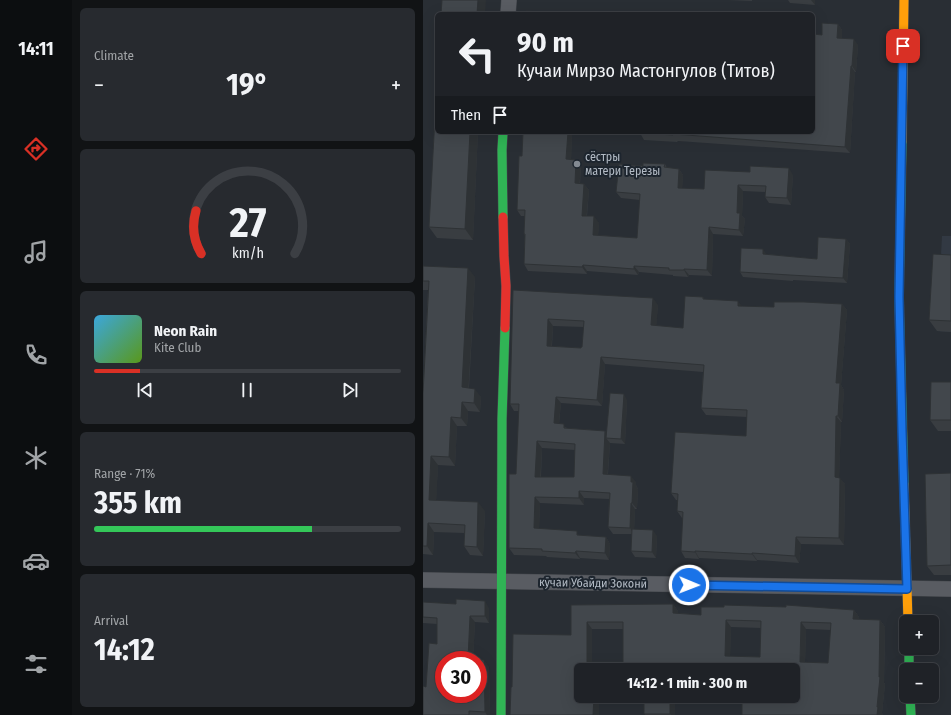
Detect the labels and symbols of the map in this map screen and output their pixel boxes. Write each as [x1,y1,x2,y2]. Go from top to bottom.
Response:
pin [886,29,920,63]
place label: сёстры матери Терезы [585,150,660,178]
marker: сёстры матери Терезы [572,159,582,169]
position arrow [668,564,710,606]
street label: кӯчаи Убайди Зоконӣ [539,575,647,591]
speed limit sign: 30 [435,651,487,703]

